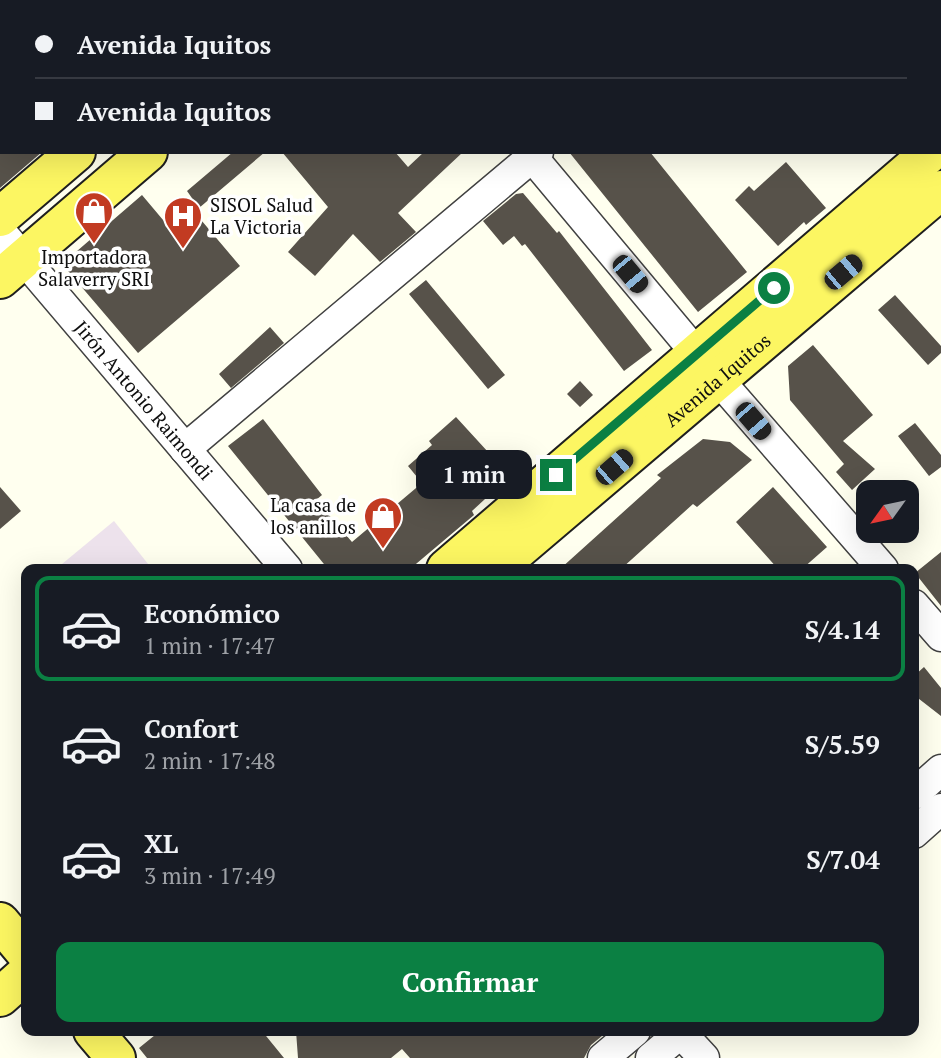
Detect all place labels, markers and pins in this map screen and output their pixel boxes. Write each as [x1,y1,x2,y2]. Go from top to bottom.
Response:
shop icon: Importadora Salaverry SRI [73,190,115,245]
place label: SISOL Salud La Victoria [210,192,314,239]
hospital icon: SISOL Salud La Victoria [162,195,204,250]
place label: Importadora Salaverry SRI [38,244,150,291]
place label: La casa de los anillos [270,492,356,539]
shop icon: La casa de los anillos [362,495,404,550]

